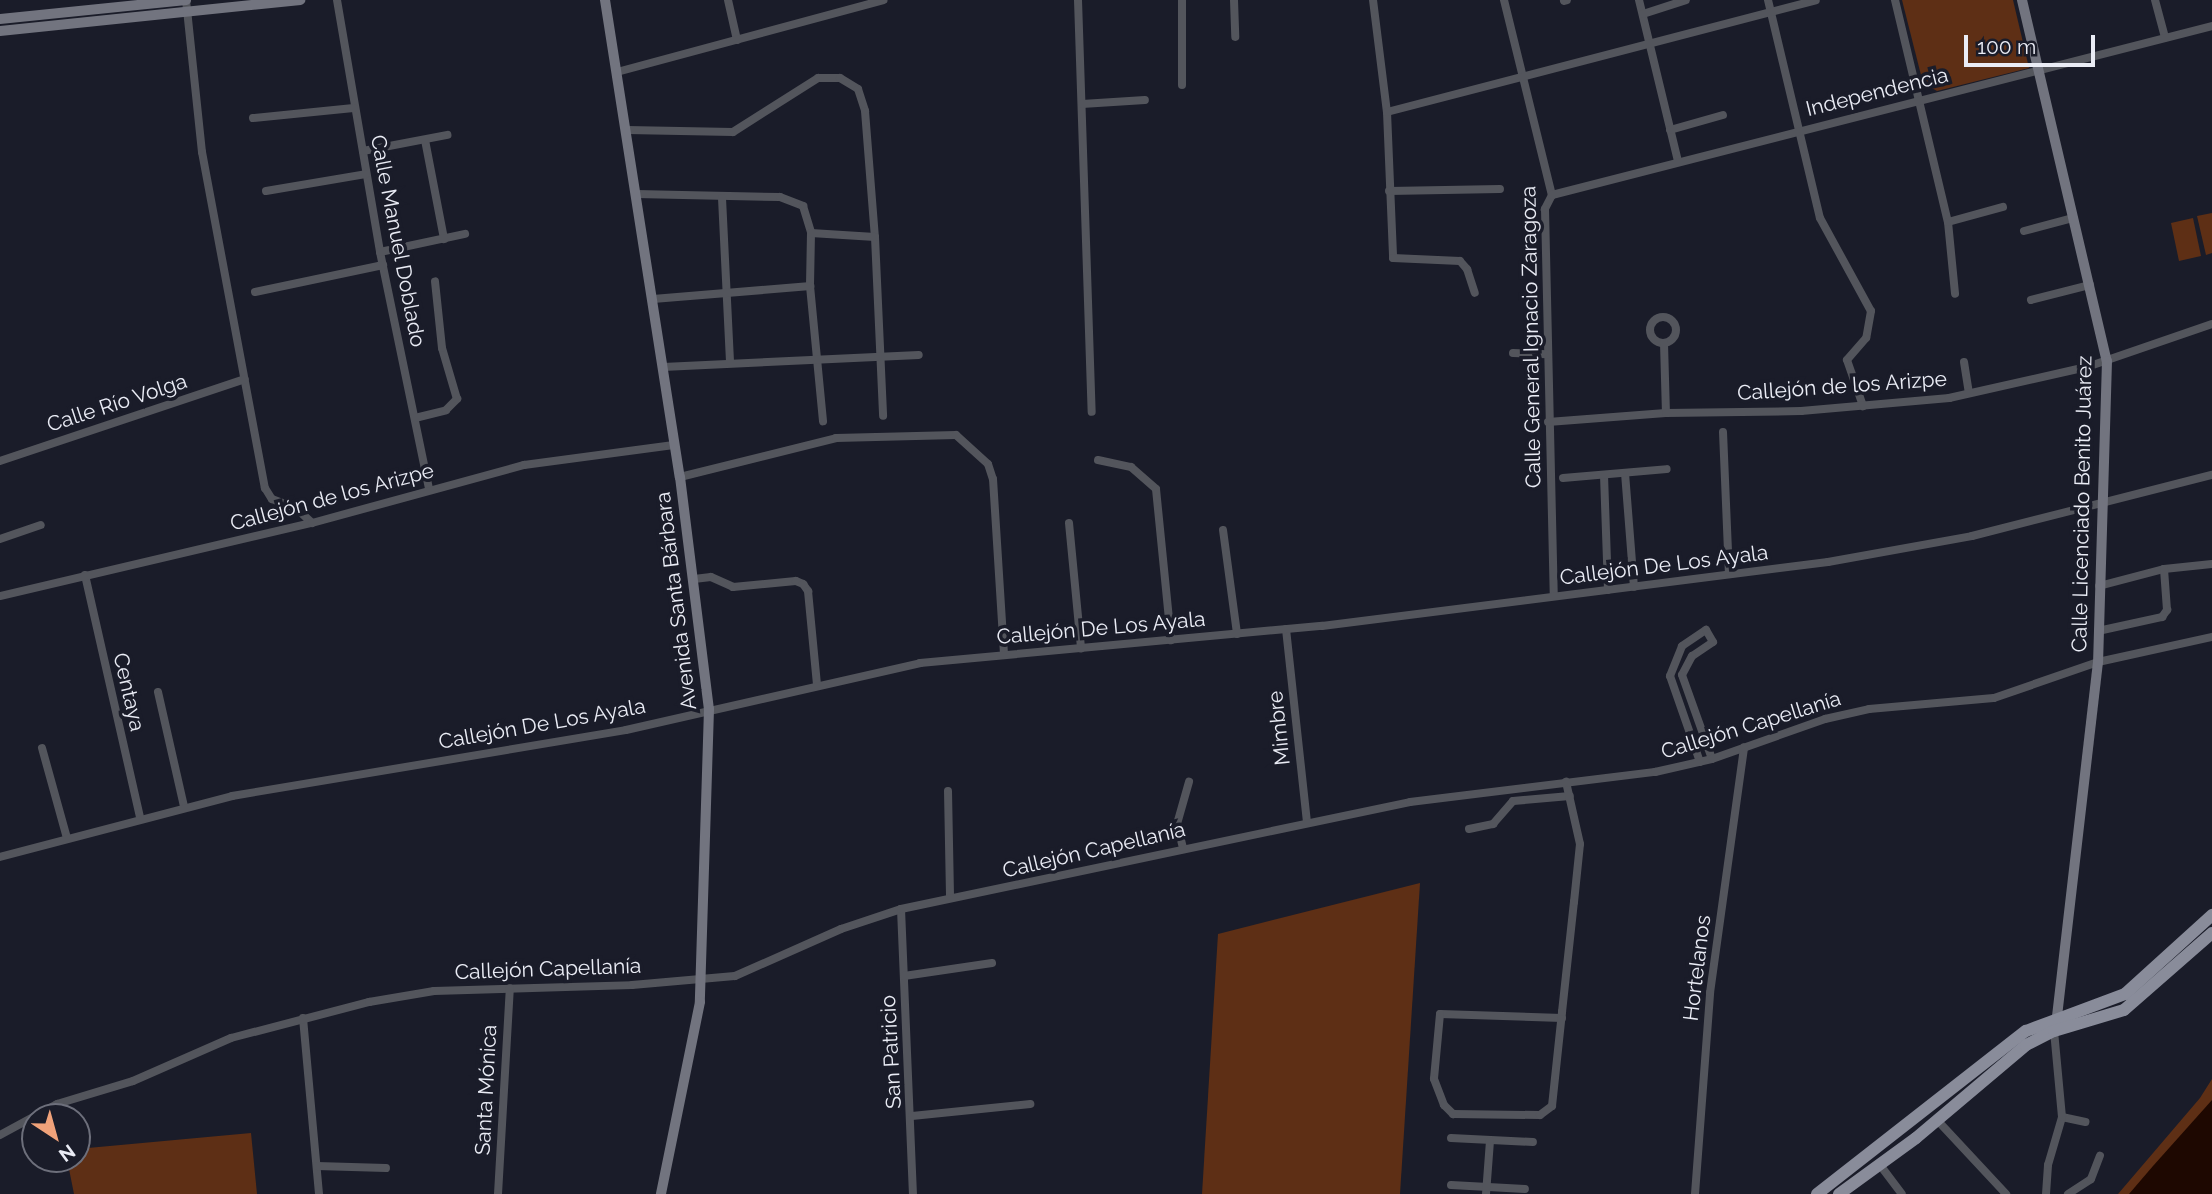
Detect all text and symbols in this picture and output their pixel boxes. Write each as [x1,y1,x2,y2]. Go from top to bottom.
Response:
scale bar [1967,21,2098,65]
text: 100 m [1977,34,2036,59]
street label: Independencia [1803,62,1951,122]
street label: Calle Manuel Doblado [365,133,431,349]
street label: Calle General Ignacio Zaragoza [1516,185,1546,489]
street label: Calle Licenciado Benito Juárez [2067,355,2097,653]
street label: Callejón de los Arizpe [1736,366,1948,406]
street label: Calle Río Volga [43,368,191,438]
street label: Callejón de los Arizpe [227,458,437,536]
street label: Avenida Santa Bárbara [650,491,702,711]
street label: Callejón De Los Ayala [1558,540,1770,590]
street label: Callejón De Los Ayala [995,606,1207,650]
street label: Centaya [108,650,150,734]
street label: Callejón Capellanía [1658,686,1844,764]
street label: Mimbre [1263,690,1295,766]
street label: Callejón De Los Ayala [436,693,648,755]
street label: Callejón Capellanía [1000,817,1188,883]
street label: Hortelanos [1678,914,1716,1022]
street label: Callejón Capellanía [454,953,642,985]
street label: San Patricio [875,995,907,1109]
street label: Santa Mónica [470,1024,502,1156]
north arrow [21,1103,91,1173]
text: N [55,1140,79,1167]

